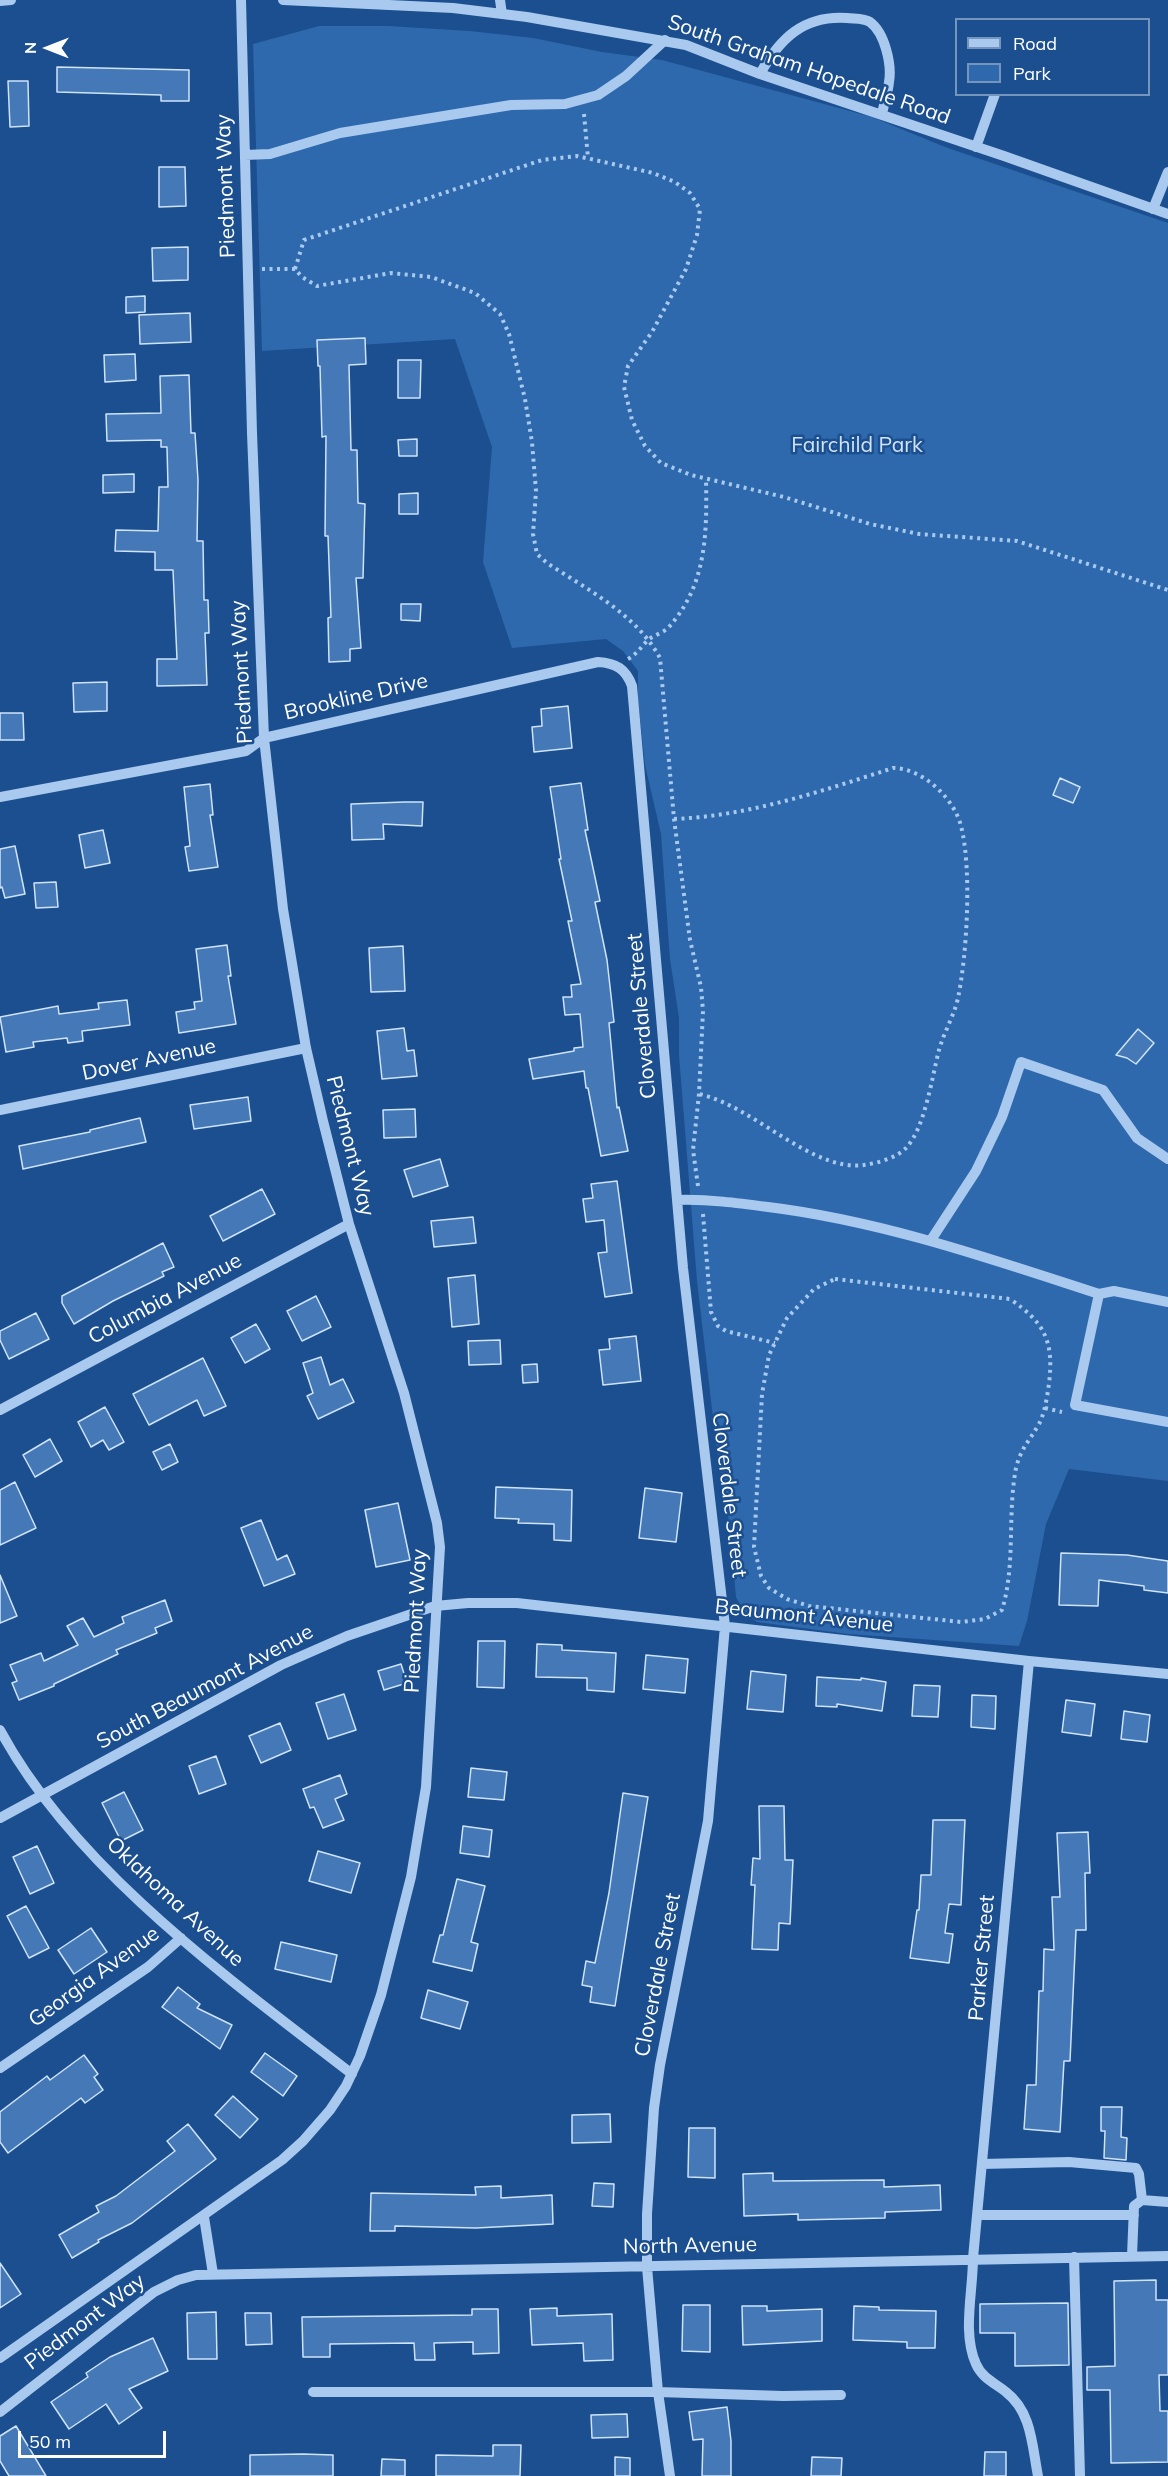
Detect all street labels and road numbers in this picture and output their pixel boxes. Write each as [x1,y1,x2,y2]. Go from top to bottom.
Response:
street label: South Graham Hopedale Road [664,10,954,130]
street label: Piedmont Way [211,114,241,258]
street label: Piedmont Way [226,599,258,745]
street label: Brookline Drive [282,668,430,726]
street label: Cloverdale Street [622,932,662,1100]
street label: Dover Avenue [80,1034,218,1086]
street label: Piedmont Way [320,1073,380,1219]
street label: Columbia Avenue [84,1248,246,1350]
street label: Cloverdale Street [706,1411,752,1579]
street label: Piedmont Way [400,1548,432,1694]
street label: Beaumont Avenue [714,1594,894,1638]
street label: South Beaumont Avenue [92,1619,318,1755]
street label: Oklahoma Avenue [101,1832,249,1972]
street label: Cloverdale Street [630,1891,686,2059]
street label: Parker Street [964,1894,1000,2022]
street label: Georgia Avenue [24,1921,164,2033]
street label: North Avenue [623,2232,757,2260]
street label: Piedmont Way [20,2269,150,2375]

